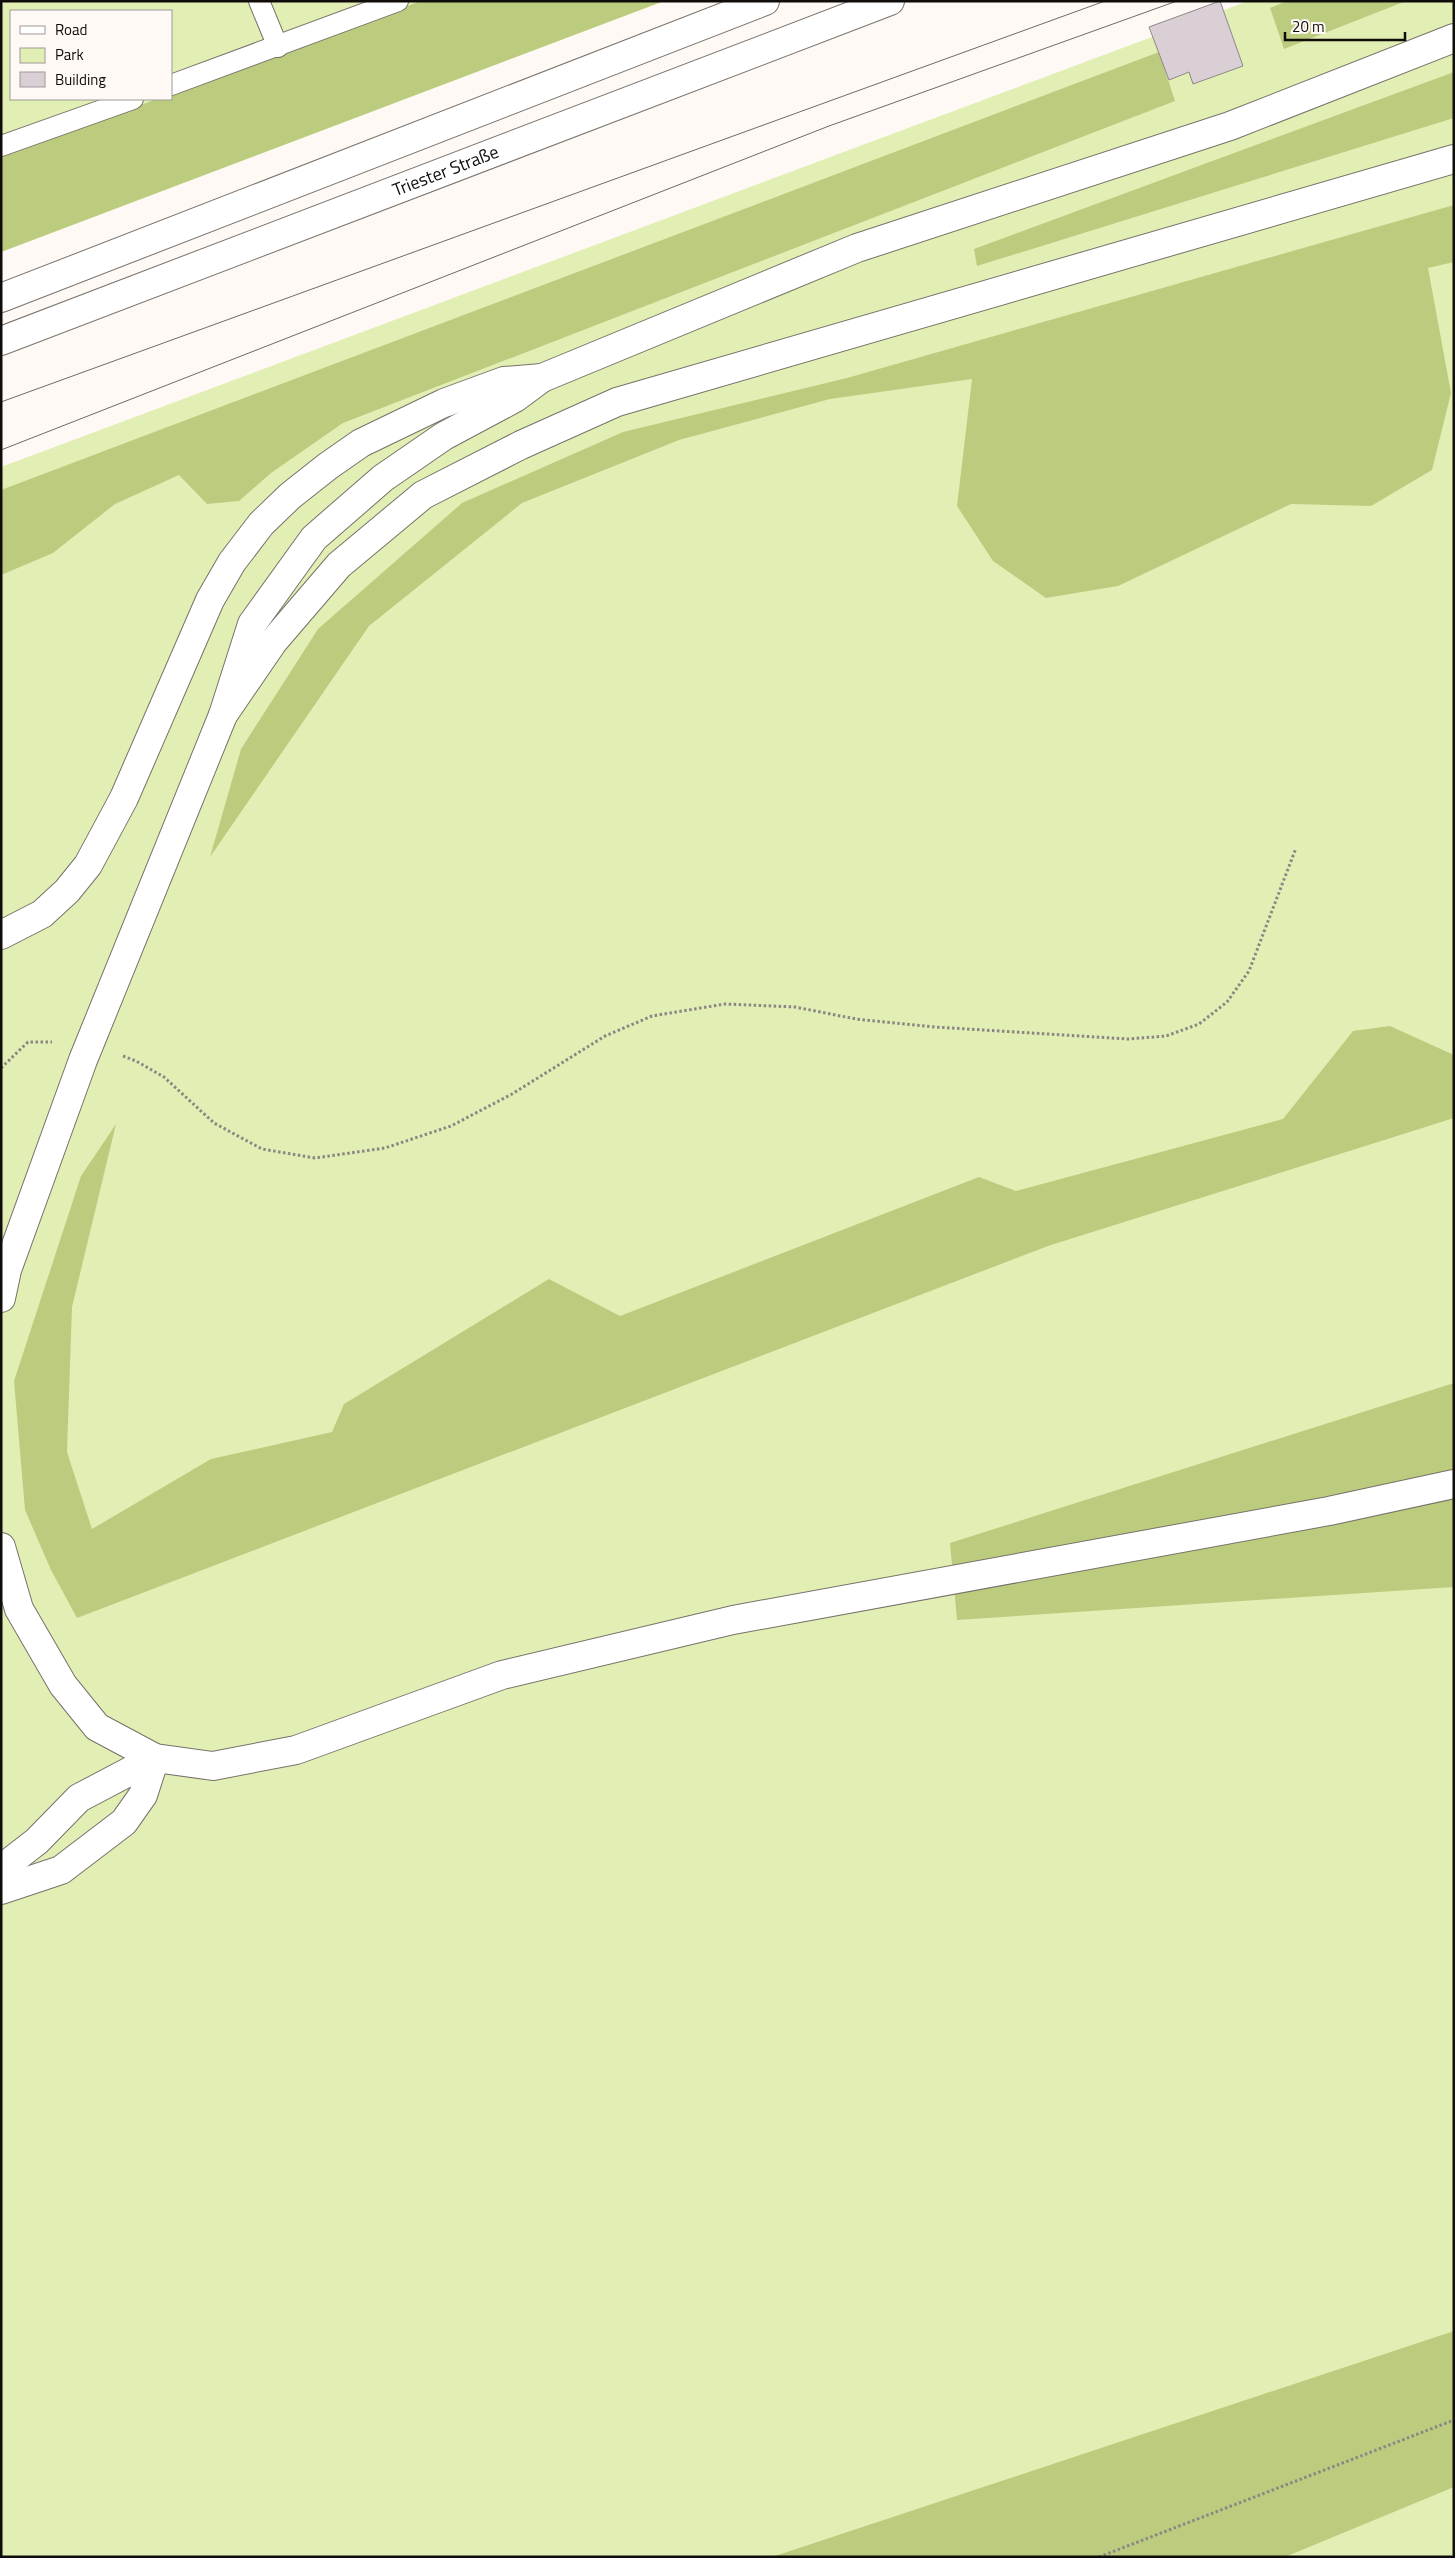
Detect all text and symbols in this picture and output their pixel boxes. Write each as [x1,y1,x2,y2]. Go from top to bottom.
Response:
legend [10,10,172,100]
scale bar [1285,10,1405,42]
text: 20 m [1292,15,1325,38]
text: Road [55,18,87,41]
text: Park [55,43,84,66]
text: Building [55,68,106,91]
street label: Triester Straße [388,138,502,203]

